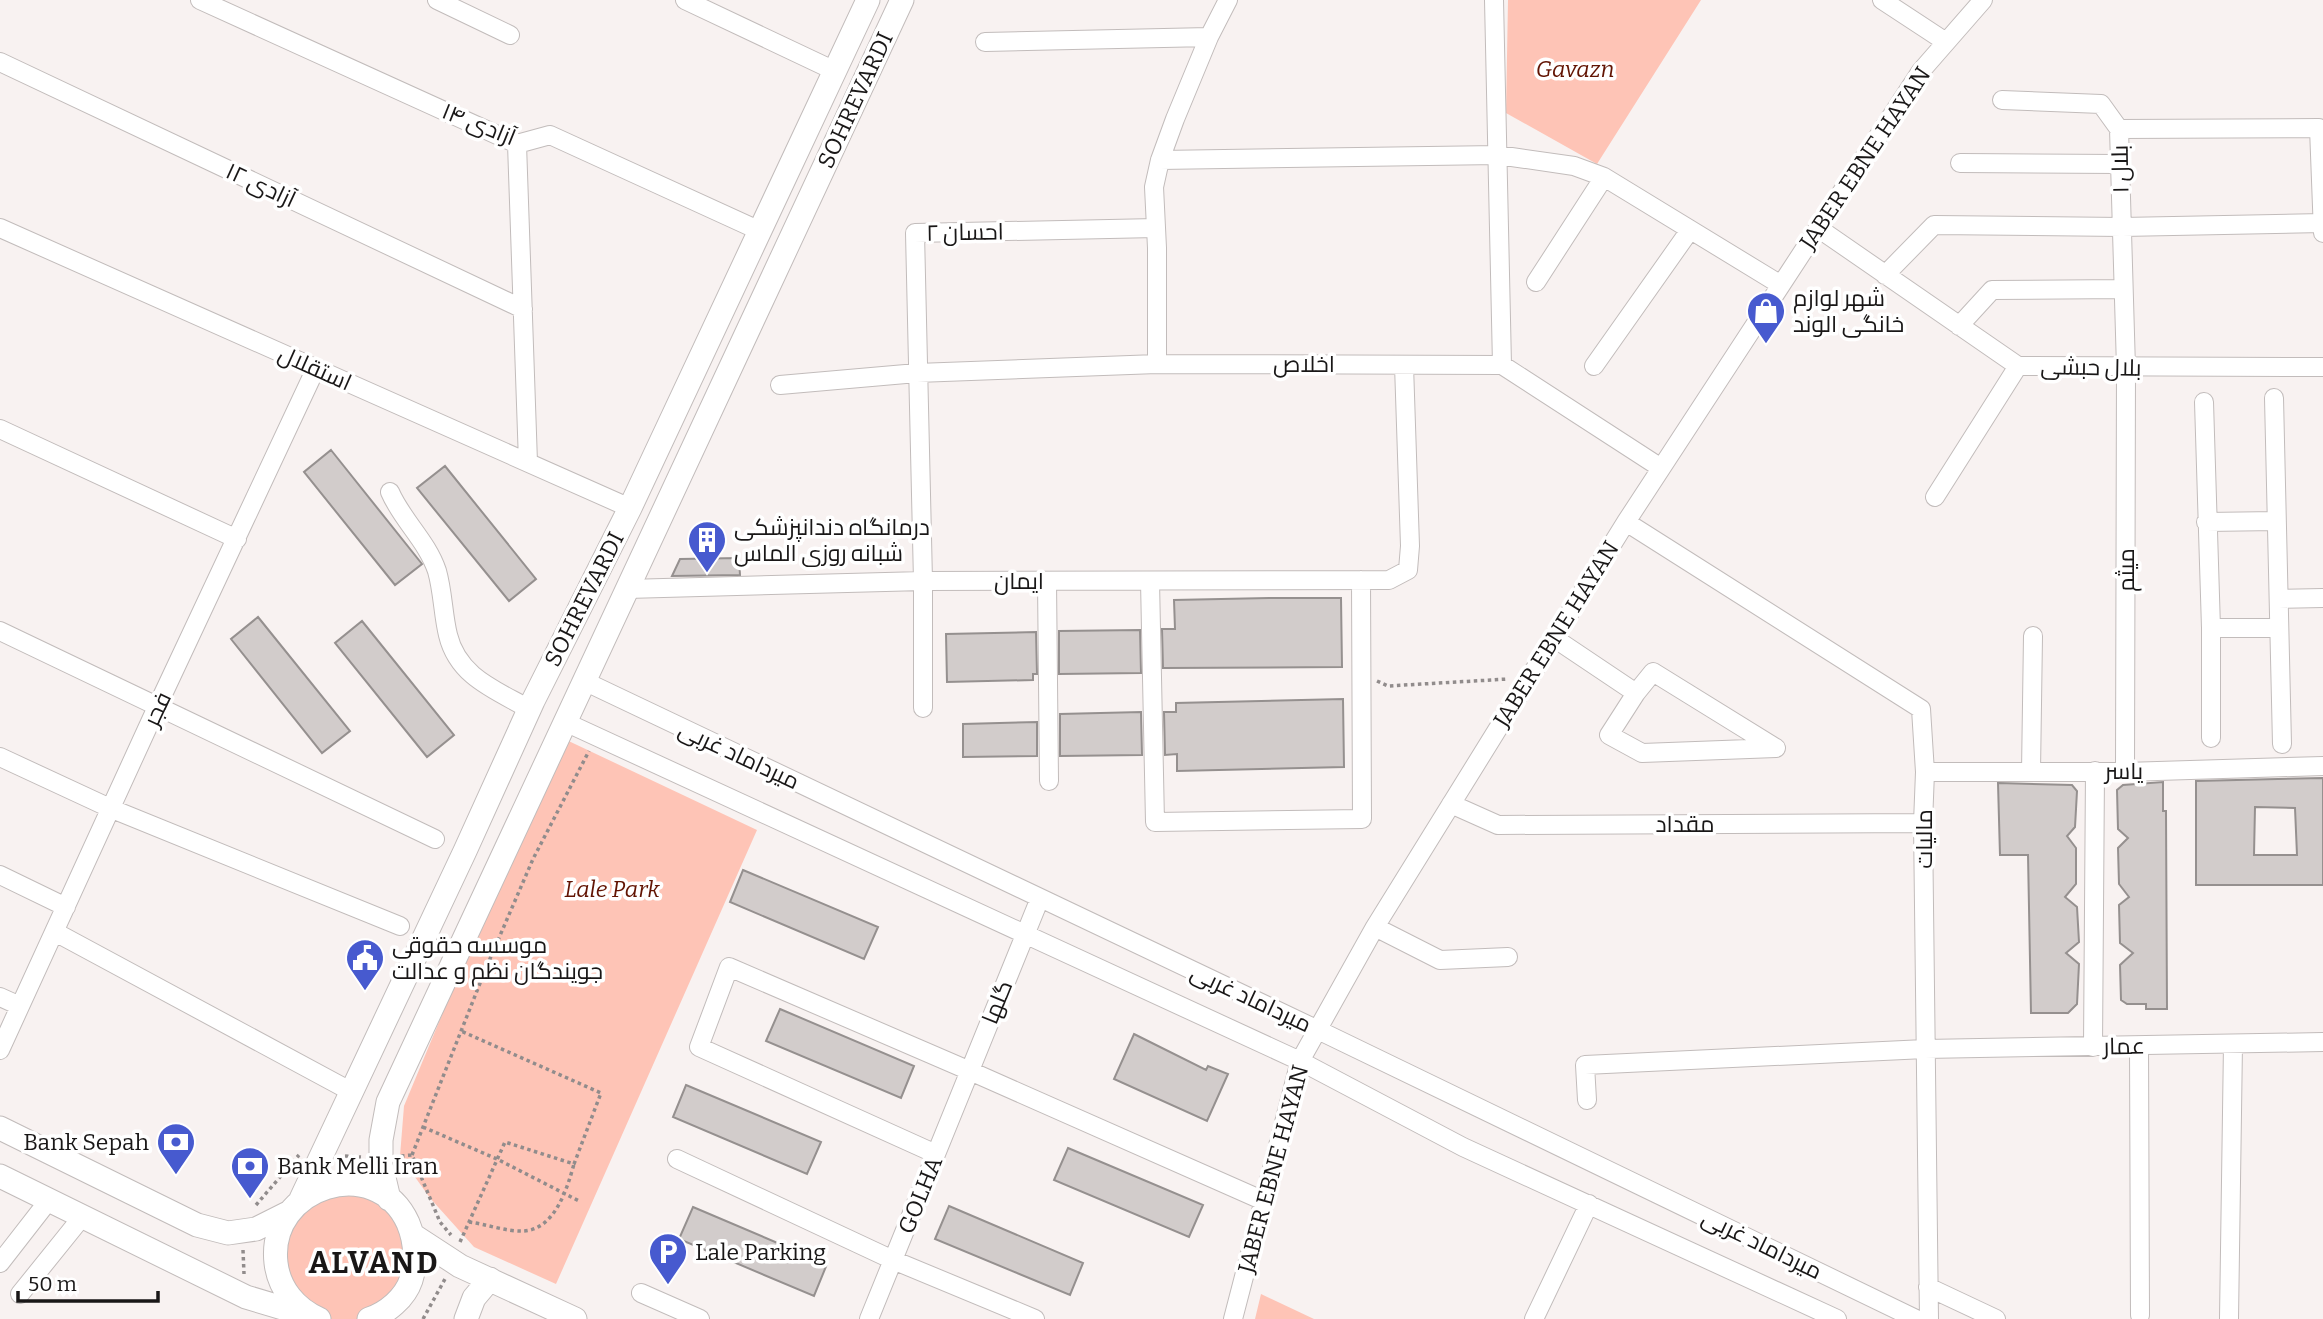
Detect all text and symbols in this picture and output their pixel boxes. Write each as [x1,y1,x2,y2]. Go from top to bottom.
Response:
street label: SOHREVARDI [811,27,899,173]
park label: Gavazn [1536,55,1614,83]
street label: JABER EBNE HAYAN [1793,61,1937,255]
street label: آزادی ۱۴ [438,97,520,151]
street label: بلال ۱ [2106,144,2134,194]
street label: آزادی ۱۲ [222,157,300,213]
street label: احسان ۲ [926,217,1004,247]
place label: شهر لوازم خانگی الوند [1793,284,1904,338]
shop icon: شهر لوازم خانگی الوند [1745,290,1787,345]
street label: استقلال [274,339,356,397]
street label: اخلاص [1273,350,1335,378]
street label: بلال حبشی [2040,352,2142,382]
place label: درمانگاه دندان‍‍پزشکی شبانه روزی الماس [734,513,930,567]
building icon: درمانگاه دندان‍‍پزشکی شبانه روزی الماس [686,519,728,574]
street label: SOHREVARDI [538,527,630,671]
street label: JABER EBNE HAYAN [1487,536,1625,733]
street label: میثم [2112,548,2142,592]
street label: ایمان [994,567,1044,595]
street label: فجر [136,687,177,732]
street label: میرداماد غربی [674,715,804,795]
street label: یاسر [2103,757,2143,785]
street label: مالیات [1910,809,1938,869]
street label: مقداد [1655,810,1715,838]
park label: Lale Park [564,875,660,903]
place label: موسسه حقوقی جویندگان نظم و عدالت [392,931,603,987]
public building icon: موسسه حقوقی جویندگان نظم و عدالت [344,937,386,992]
street label: میرداماد غربی [1186,958,1316,1038]
street label: گلها [976,976,1018,1028]
street label: عمار [2101,1032,2145,1060]
street label: JABER EBNE HAYAN [1231,1062,1314,1277]
bank icon: Bank Sepah [155,1121,197,1176]
place label: Bank Sepah [23,1128,149,1156]
bank icon: Bank Melli Iran [229,1145,271,1200]
place label: Bank Melli Iran [277,1152,439,1180]
street label: GOLHA [892,1152,948,1238]
street label: میرداماد غربی [1697,1203,1827,1285]
parking icon: Lale Parking [647,1231,689,1286]
place label: Lale Parking [695,1238,826,1266]
district label: ALVAND [308,1245,440,1281]
scale bar [18,1260,158,1304]
text: 50 m [28,1271,77,1297]

